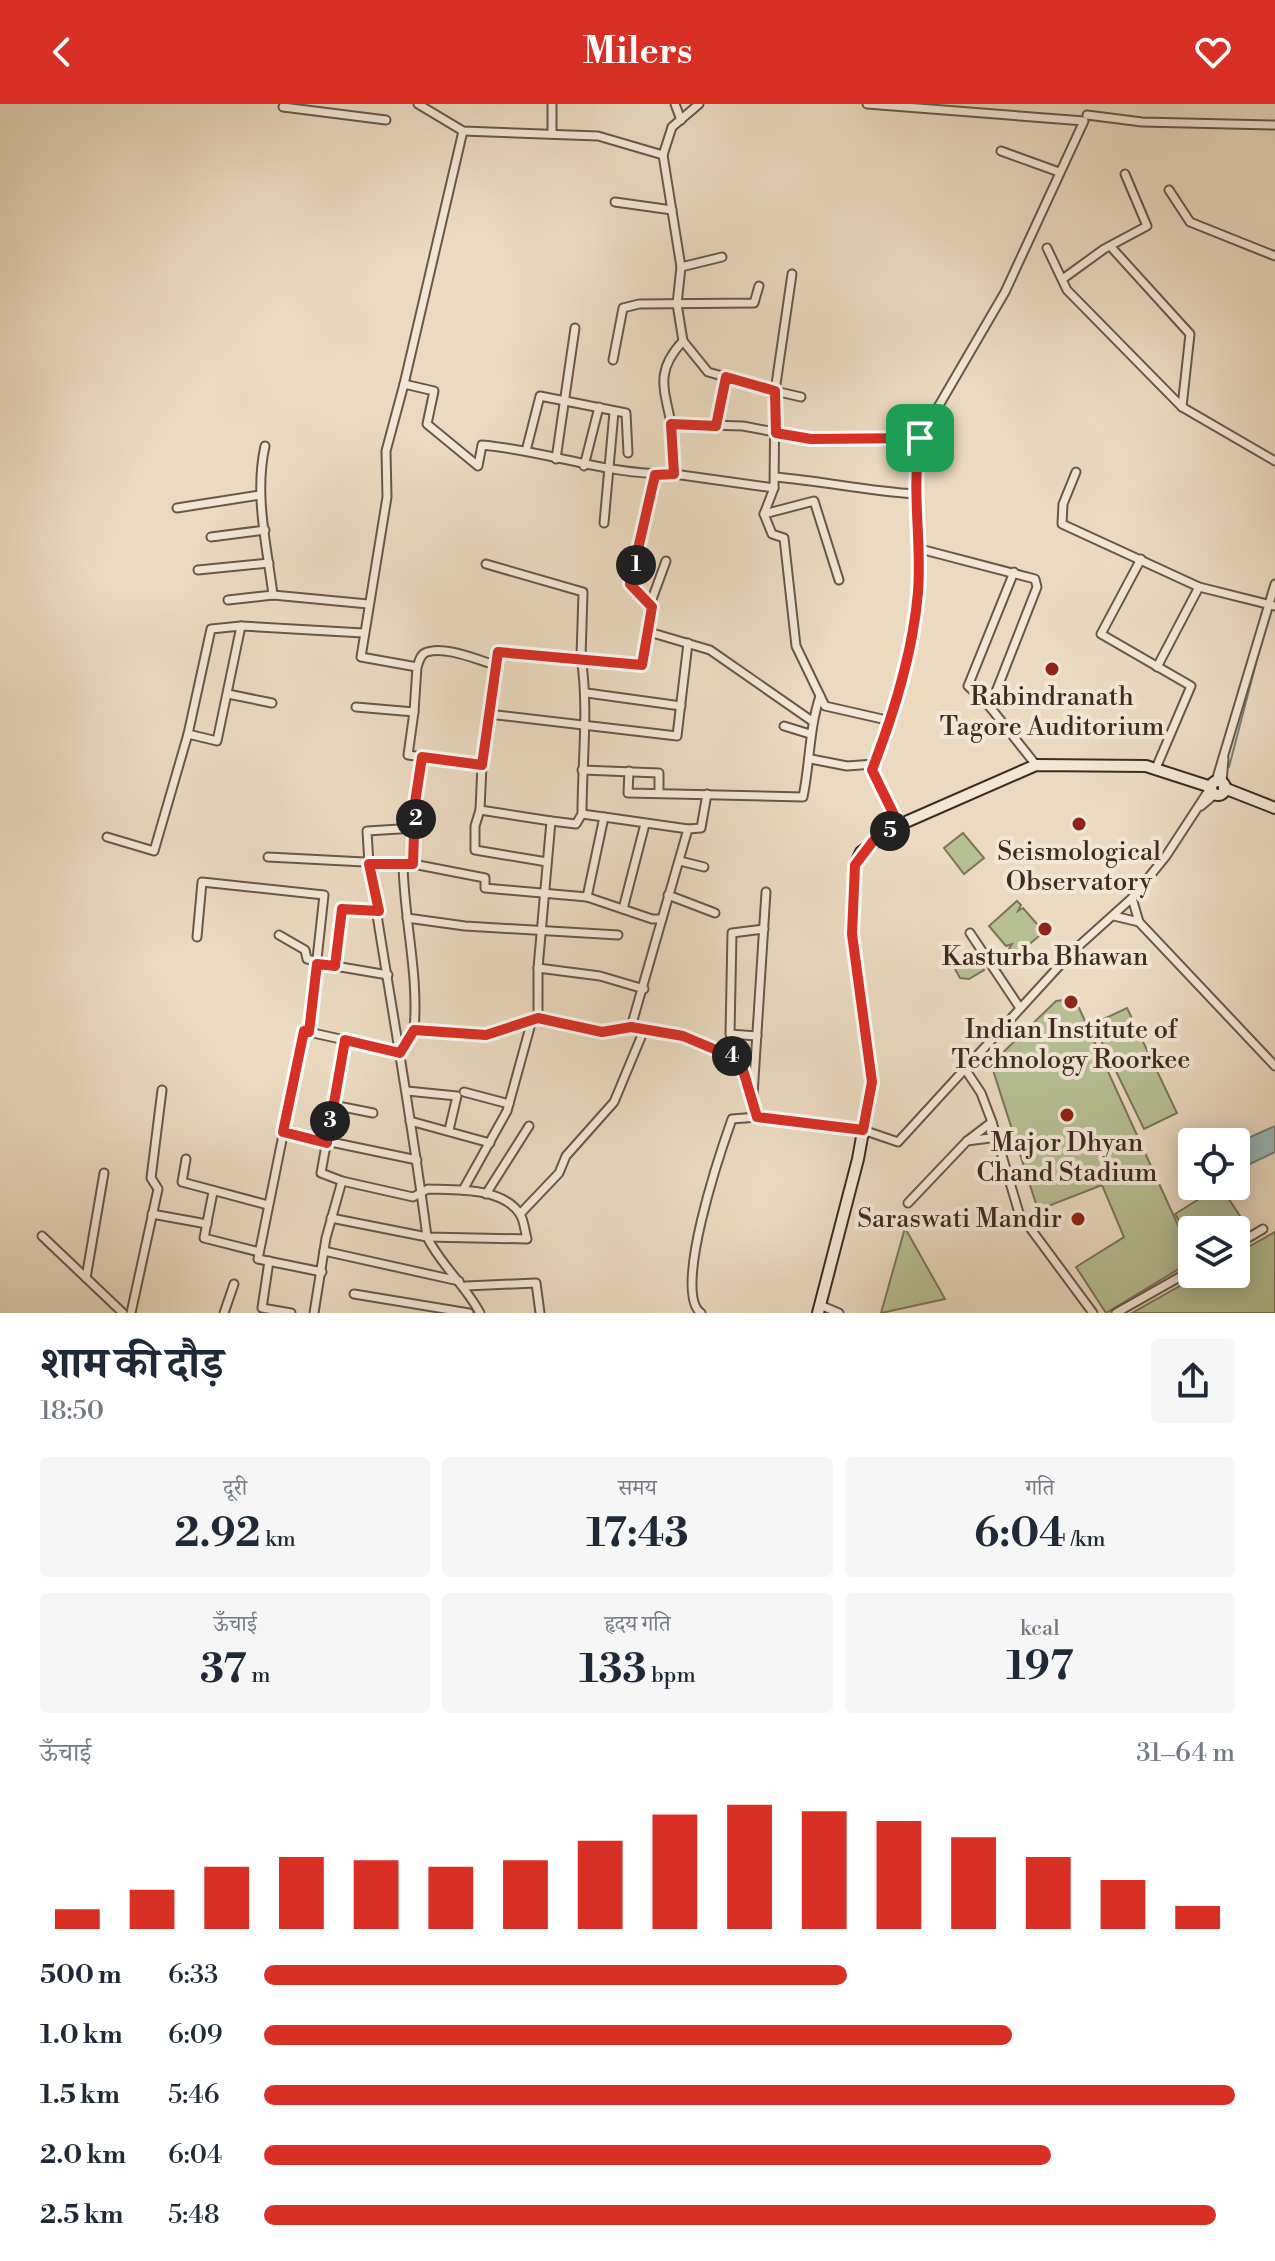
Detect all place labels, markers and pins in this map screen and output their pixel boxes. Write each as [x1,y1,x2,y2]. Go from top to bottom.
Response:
pin [886,404,954,472]
pin: 1 [616,545,656,585]
marker: Rabindranath Tagore Auditorium [1043,660,1061,678]
place label: Rabindranath Tagore Auditorium [940,681,1164,743]
pin: 2 [396,799,436,839]
pin: 5 [870,811,910,851]
marker: Seismological Observatory [1070,815,1088,833]
place label: Seismological Observatory [997,836,1161,898]
marker: Kasturba Bhawan [1036,920,1054,938]
place label: Kasturba Bhawan [942,941,1148,973]
marker: Indian Institute of Technology Roorkee [1062,993,1080,1011]
place label: Indian Institute of Technology Roorkee [952,1014,1190,1076]
pin: 4 [712,1036,752,1076]
pin: 3 [310,1101,350,1141]
marker: Major Dhyan Chand Stadium [1058,1106,1076,1124]
place label: Major Dhyan Chand Stadium [977,1127,1158,1189]
place label: Saraswati Mandir [857,1203,1062,1235]
marker: Saraswati Mandir [1069,1210,1087,1228]

